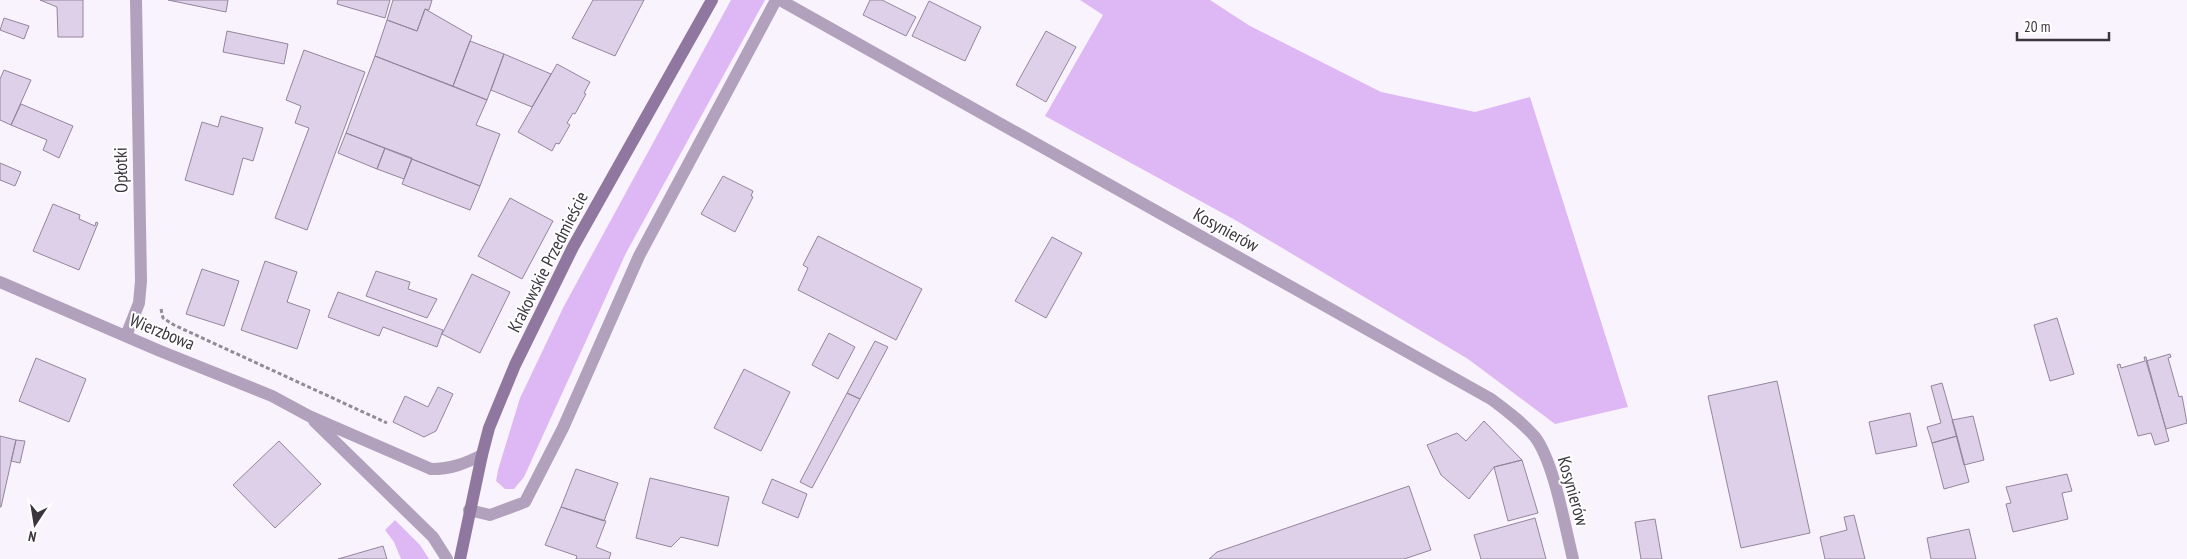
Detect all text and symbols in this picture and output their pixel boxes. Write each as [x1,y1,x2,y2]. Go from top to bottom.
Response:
scale bar [2017,10,2110,42]
text: 20 m [2024,17,2050,36]
street label: Opłotki [109,147,132,193]
street label: Krakowskie Przedmieście [502,188,593,336]
street label: Kosynierów [1190,202,1263,257]
street label: Wierzbowa [126,308,198,355]
street label: Kosynierów [1553,453,1594,529]
north arrow [10,499,60,549]
text: N [27,527,38,546]

